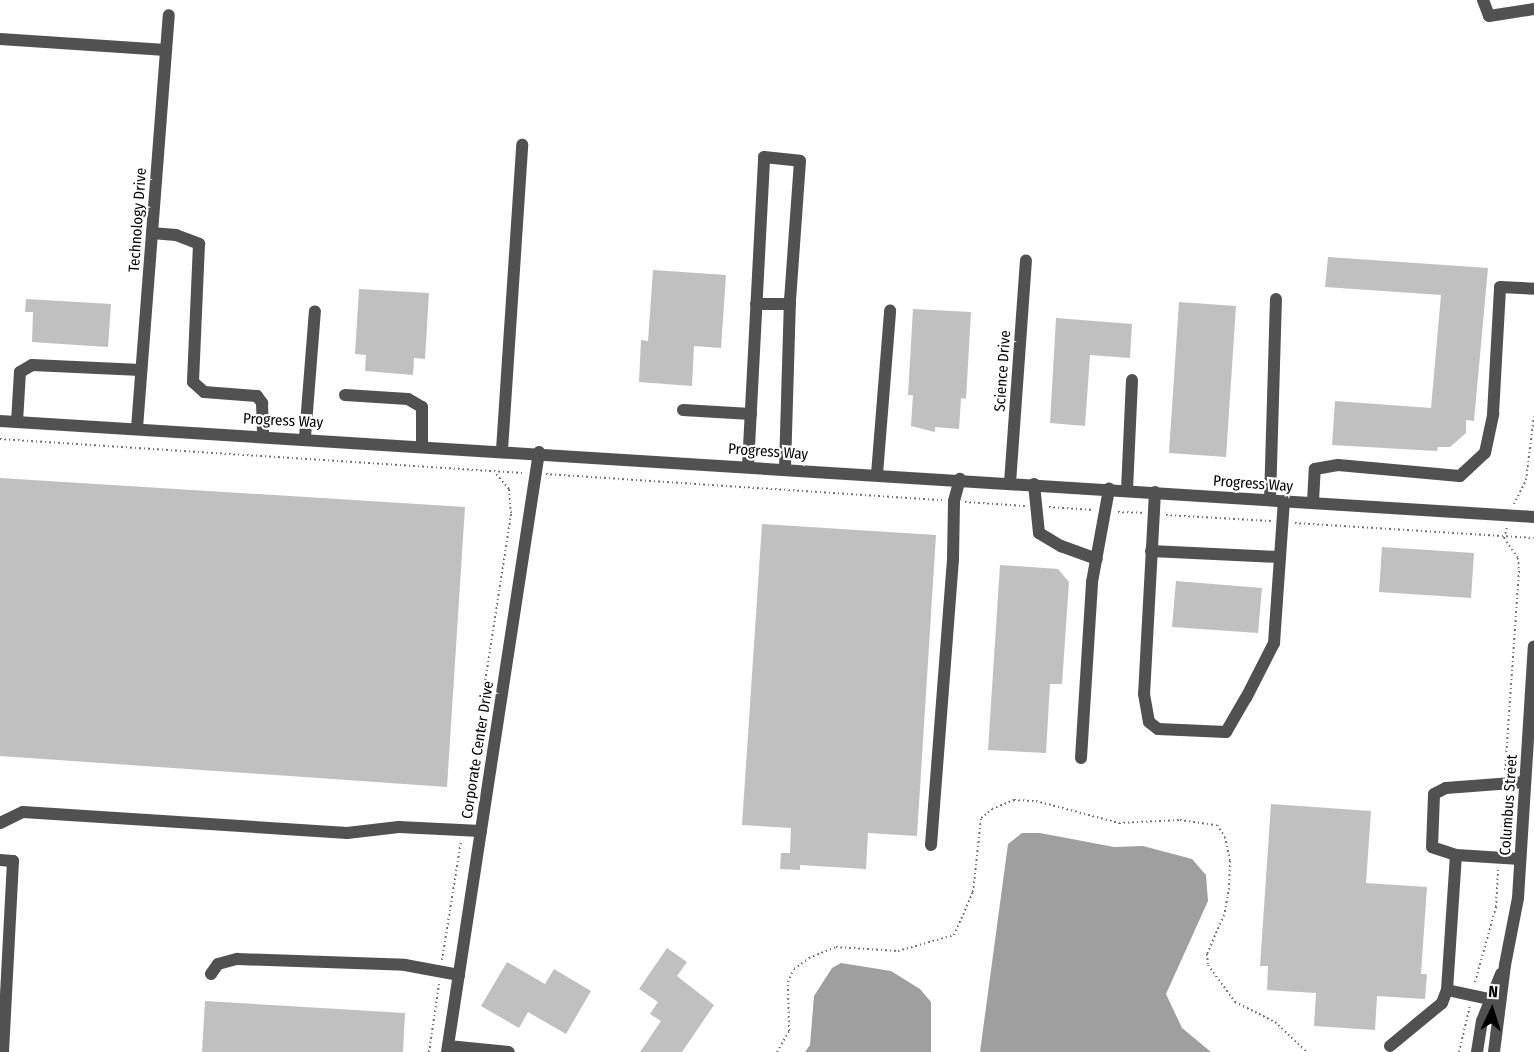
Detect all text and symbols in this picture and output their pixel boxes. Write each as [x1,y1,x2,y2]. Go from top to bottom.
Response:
street label: Technology Drive [125,167,151,273]
street label: Science Drive [991,330,1015,412]
street label: Progress Way [242,410,324,432]
street label: Progress Way [727,440,809,464]
street label: Progress Way [1212,472,1294,496]
street label: Corporate Center Drive [458,680,498,820]
street label: Columbus Street [1496,754,1522,856]
north arrow [1462,980,1522,1040]
text: N [1488,982,1499,1001]

